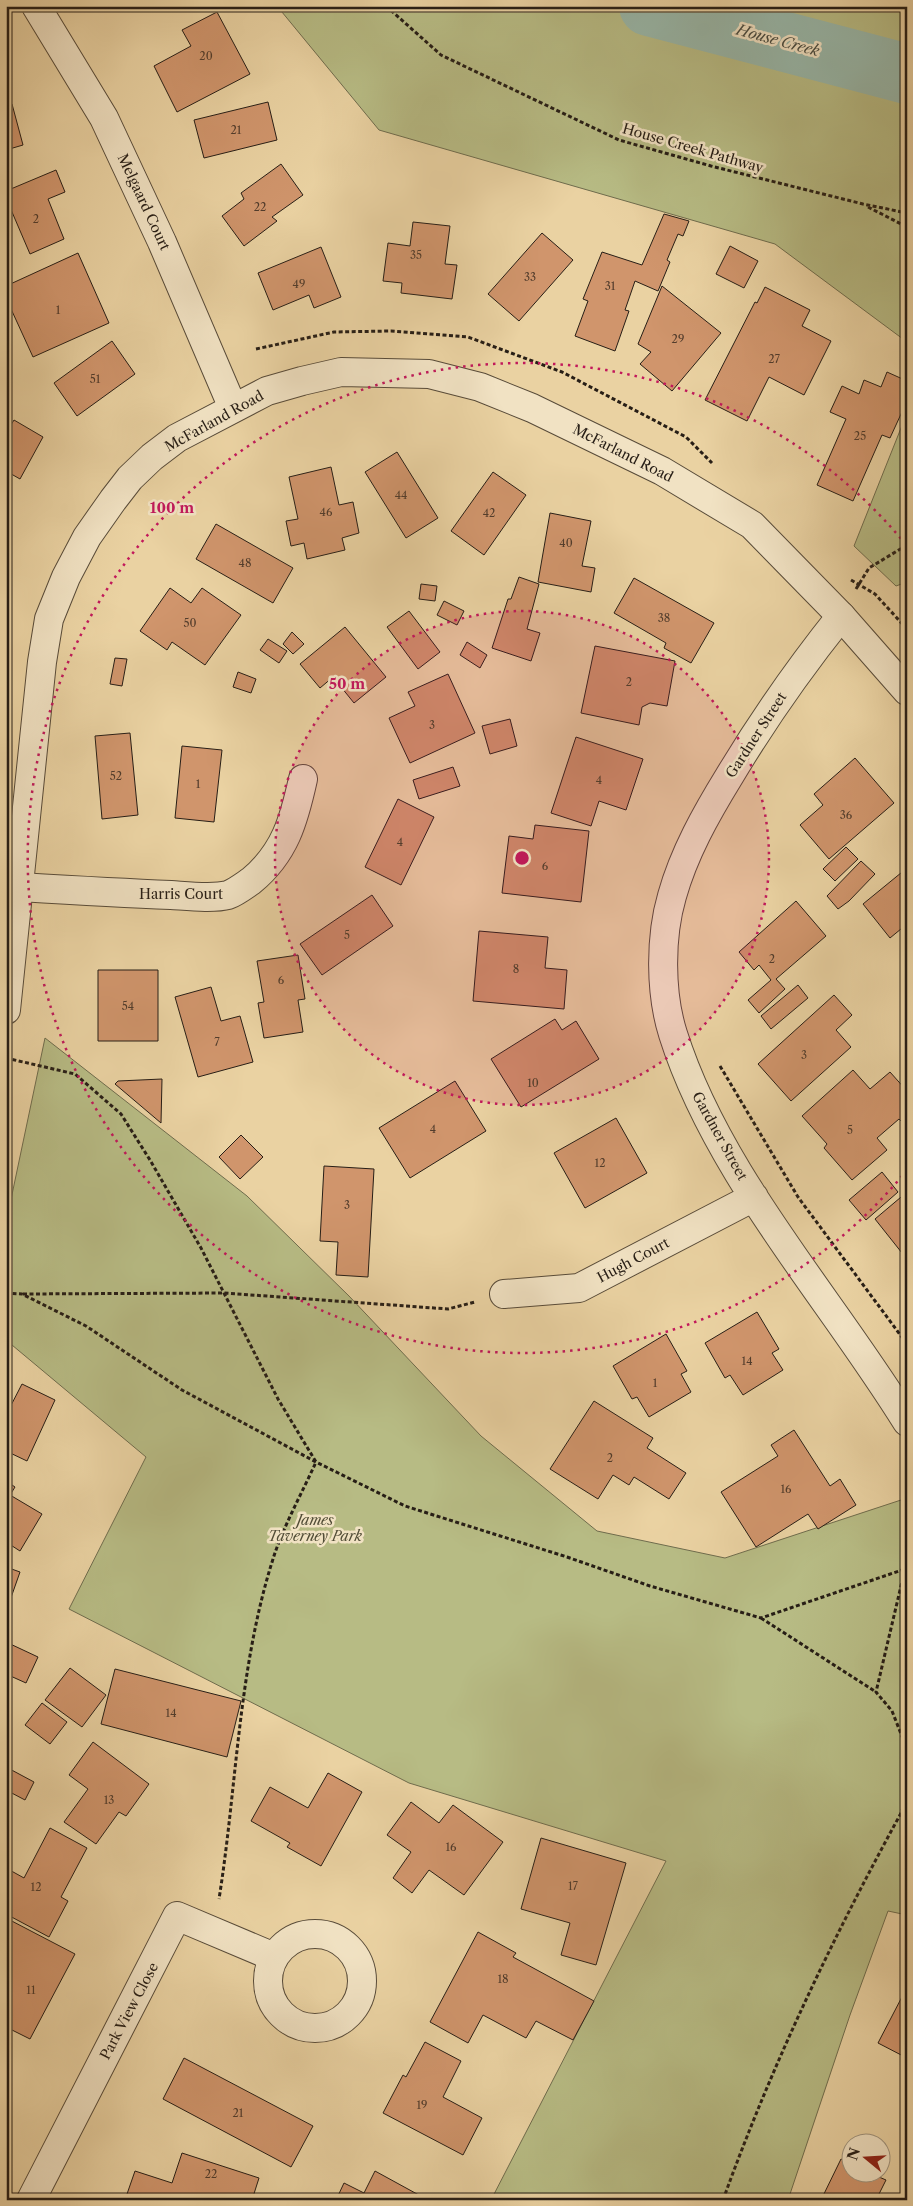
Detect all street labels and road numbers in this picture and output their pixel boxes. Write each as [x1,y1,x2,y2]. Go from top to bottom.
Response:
street label: House Creek Pathway [620,119,766,177]
street label: Melgaard Court [114,151,174,253]
street label: McFarland Road [161,386,267,456]
street label: McFarland Road [570,420,677,486]
street label: Gardner Street [722,689,790,781]
street label: Harris Court [139,885,223,903]
street label: Gardner Street [688,1089,752,1183]
street label: Hugh Court [594,1233,672,1287]
street label: Park View Close [96,1959,162,2063]

